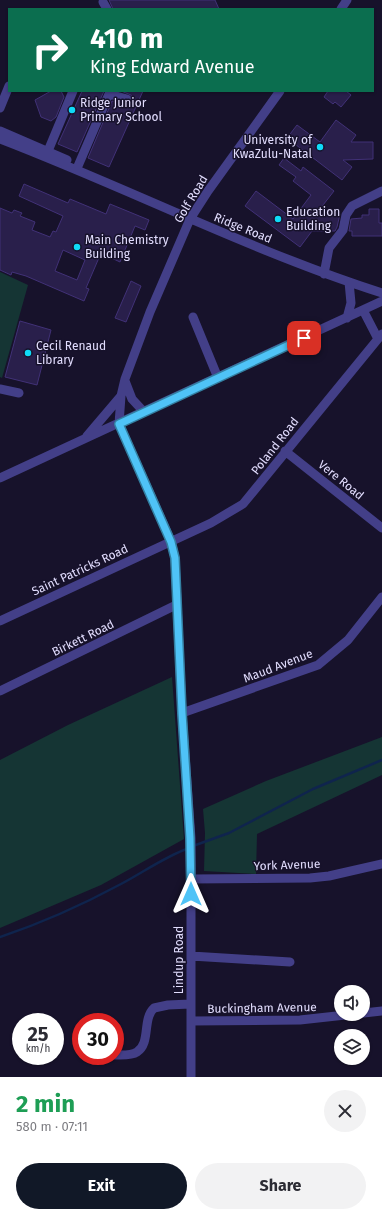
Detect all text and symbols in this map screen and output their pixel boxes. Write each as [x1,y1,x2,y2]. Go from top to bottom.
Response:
text: 410 m [90,22,163,55]
icon: right [24,24,76,76]
text: King Edward Avenue [90,56,255,78]
place label: Ridge Junior Primary School [80,96,163,124]
marker: Ridge Junior Primary School [67,105,77,115]
place label: University of KwaZulu-Natal [233,133,313,161]
marker: University of KwaZulu-Natal [315,142,325,152]
street label: Golf Road [171,173,211,225]
place label: Education Building [286,205,340,233]
street label: Ridge Road [212,210,274,246]
marker: Education Building [273,214,283,224]
place label: Main Chemistry Building [85,233,169,261]
marker: Main Chemistry Building [72,242,82,252]
pin [287,321,321,355]
icon: arrive [293,327,315,349]
place label: Cecil Renaud Library [36,339,106,367]
marker: Cecil Renaud Library [23,348,33,358]
street label: Poland Road [248,415,302,477]
street label: Vere Road [315,457,367,503]
street label: Saint Patricks Road [30,542,130,598]
street label: Birkett Road [50,617,116,659]
street label: Maud Avenue [241,646,315,686]
street label: York Avenue [253,857,321,873]
position arrow [170,873,212,915]
street label: Lindup Road [172,926,186,994]
map controls [334,985,370,1065]
button: sound [334,985,370,1021]
street label: Buckingham Avenue [207,1000,317,1016]
speed limit sign: 30 [72,1013,124,1065]
text: 25 [27,1022,49,1046]
button: layers [334,1029,370,1065]
text: km/h [26,1043,50,1055]
text: 2 min [16,1090,75,1118]
button: close [324,1090,366,1132]
text: 580 m · 07:11 [16,1119,88,1134]
button: Exit [16,1163,187,1209]
button: Share [195,1163,366,1209]

